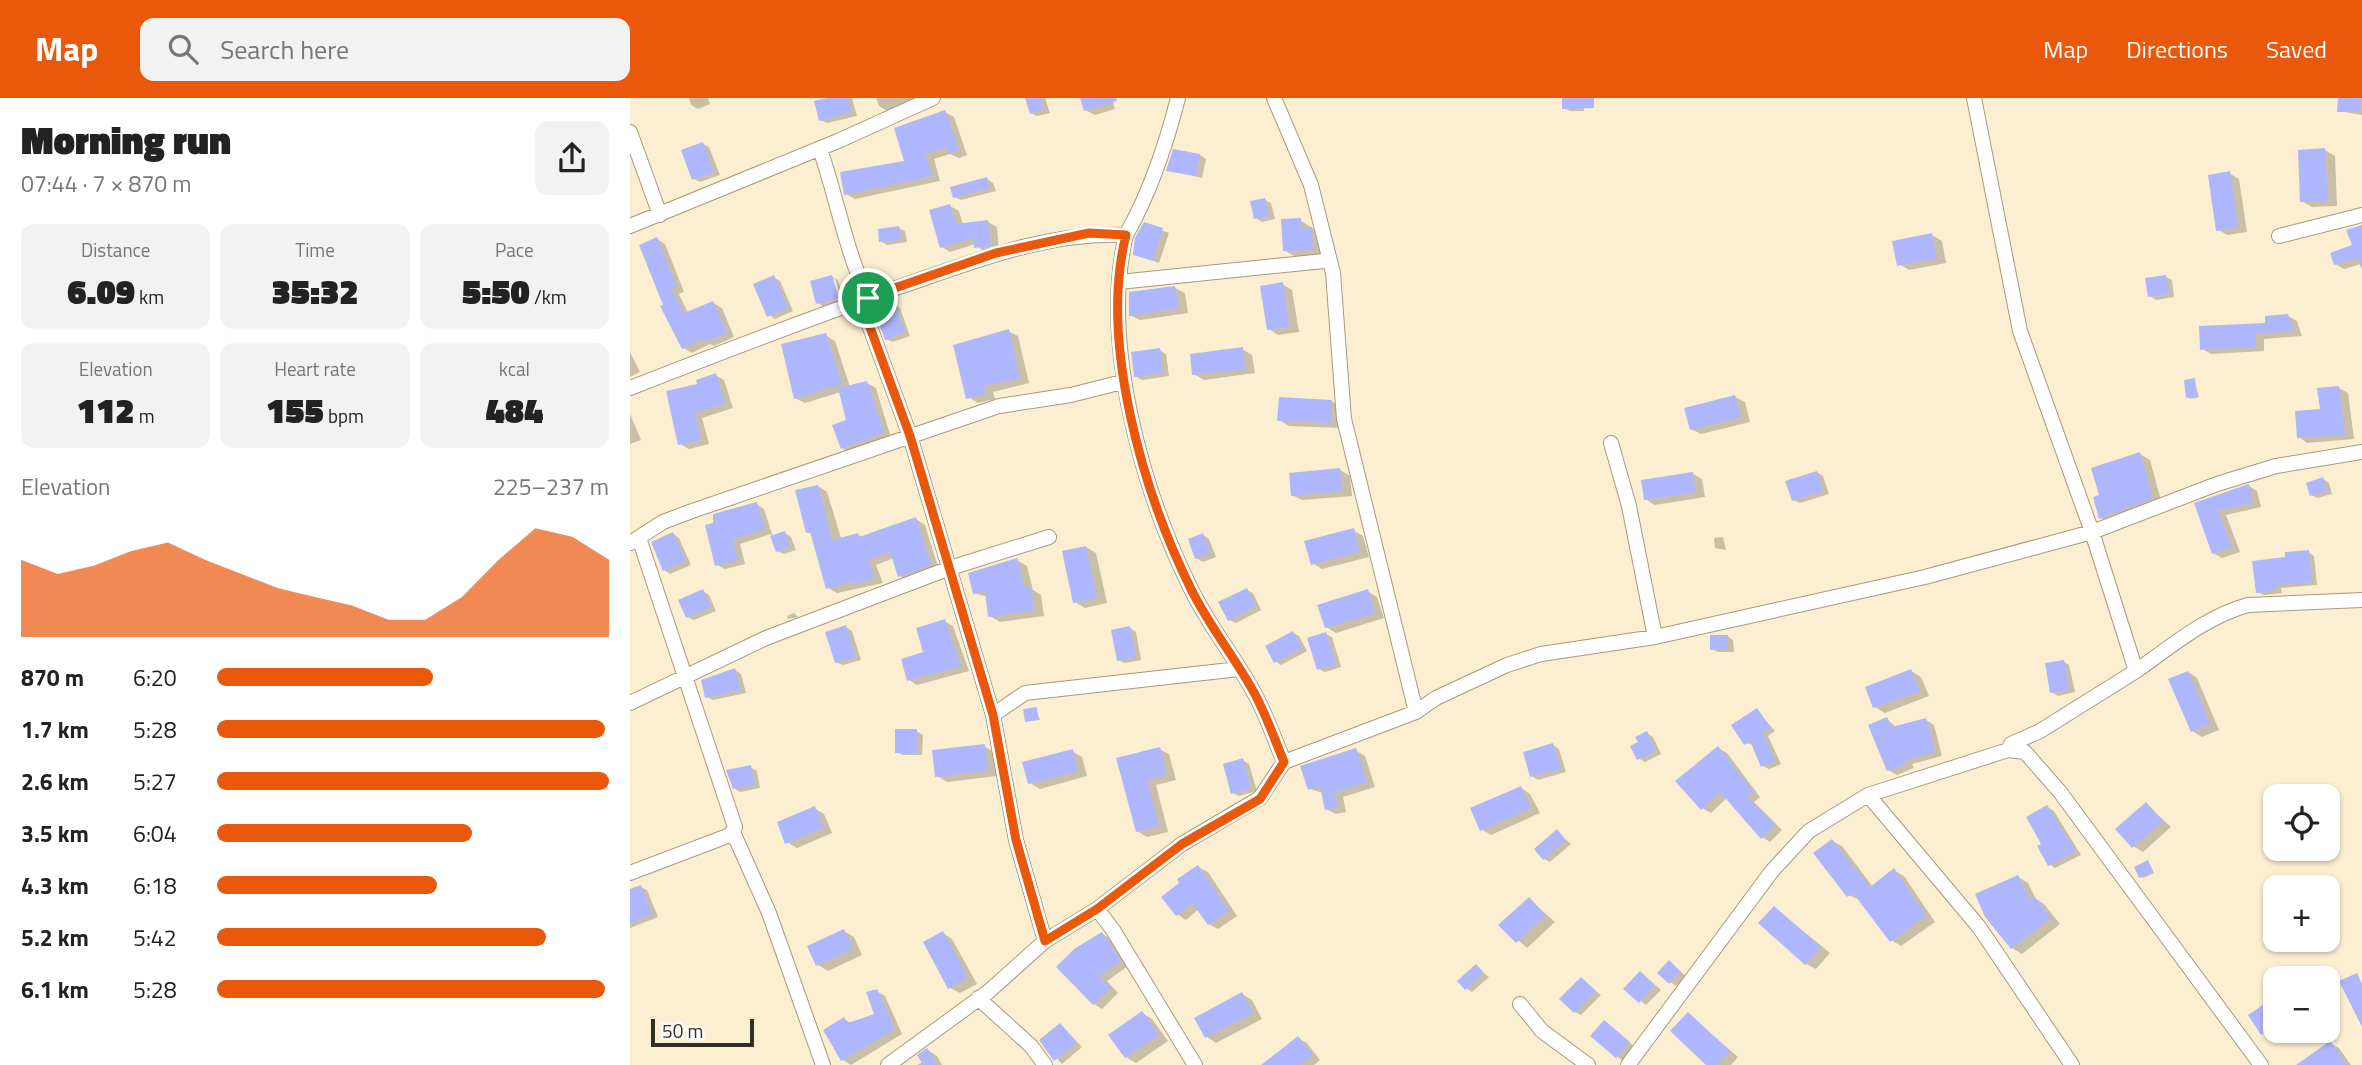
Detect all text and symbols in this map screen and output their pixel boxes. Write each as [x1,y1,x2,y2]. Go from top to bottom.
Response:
search box [140,18,630,81]
text: Map [35,24,98,74]
icon: search [164,30,202,68]
text: Search here [220,30,349,69]
text: Map [2043,31,2088,67]
text: Directions [2126,31,2228,67]
text: Saved [2266,31,2327,67]
text: Morning run [21,111,231,169]
button: share [535,121,609,195]
text: 07:44 · 7 × 870 m [21,166,191,201]
text: Distance [81,235,150,264]
text: Time [295,235,335,264]
text: Pace [495,235,534,264]
text: 6.09 [67,264,135,318]
text: 35:32 [271,264,359,318]
text: 5:50 [462,264,530,318]
pin [838,268,898,328]
icon: arrive [849,279,887,317]
text: km [135,282,164,311]
text: /km [530,282,567,311]
text: Elevation [79,354,153,383]
text: Heart rate [274,354,356,383]
text: kcal [499,354,530,383]
text: 112 [77,383,135,437]
text: 155 [266,383,324,437]
text: 484 [485,383,543,437]
text: m [135,401,155,430]
text: bpm [324,401,364,430]
text: Elevation [21,469,110,504]
text: 225–237 m [493,469,609,504]
text: 870 m [21,660,84,695]
text: 6:20 [133,660,177,695]
text: 1.7 km [21,712,89,747]
text: 5:28 [133,712,177,747]
text: 2.6 km [21,764,89,799]
text: 5:27 [133,764,177,799]
map controls [2263,784,2340,1043]
button: locate [2263,784,2340,861]
text: 3.5 km [21,816,89,851]
text: 6:04 [133,816,177,851]
text: 4.3 km [21,868,89,903]
text: 6:18 [133,868,177,903]
button: + [2263,875,2340,952]
text: 5.2 km [21,920,89,955]
text: 5:42 [133,920,177,955]
button: − [2263,966,2340,1043]
text: 6.1 km [21,972,89,1007]
text: 5:28 [133,972,177,1007]
scale bar [651,1016,754,1048]
text: 50 m [662,1016,703,1045]

